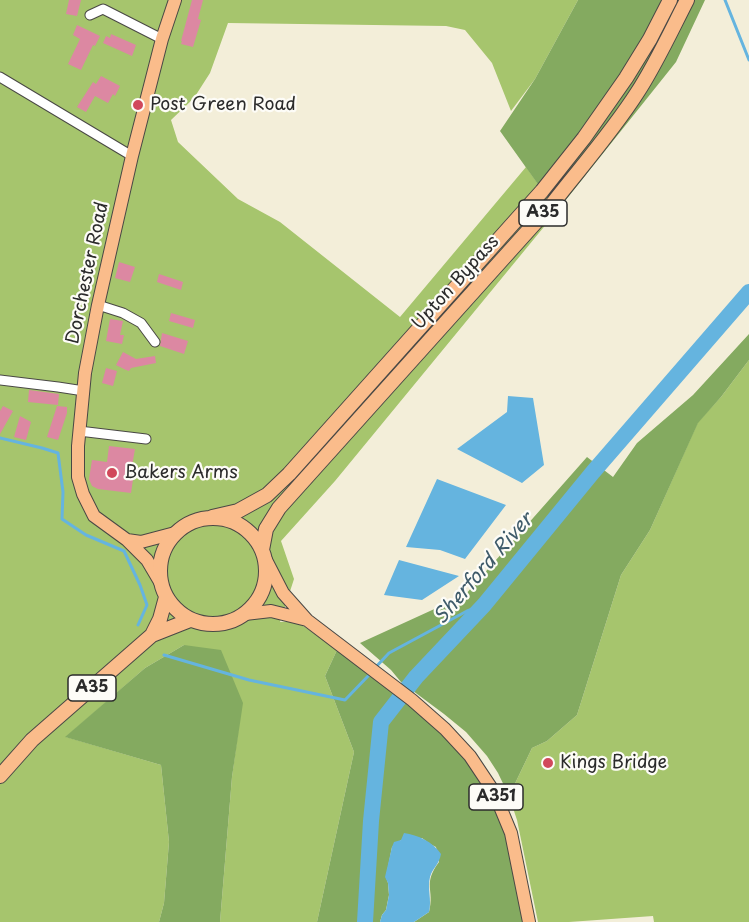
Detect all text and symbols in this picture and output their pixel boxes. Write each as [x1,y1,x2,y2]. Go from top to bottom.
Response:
place label: Post Green Road [150,94,296,116]
marker: Post Green Road [131,98,145,112]
street label: Dorchester Road [62,200,114,346]
road number: A35 [519,200,567,226]
street label: Upton Bypass [408,231,504,335]
place label: Bakers Arms [124,462,238,484]
marker: Bakers Arms [105,466,119,480]
water label: Sherford River [429,509,539,629]
road number: A35 [68,675,116,701]
place label: Kings Bridge [560,752,667,774]
marker: Kings Bridge [541,756,555,770]
road number: A351 [469,784,523,810]

